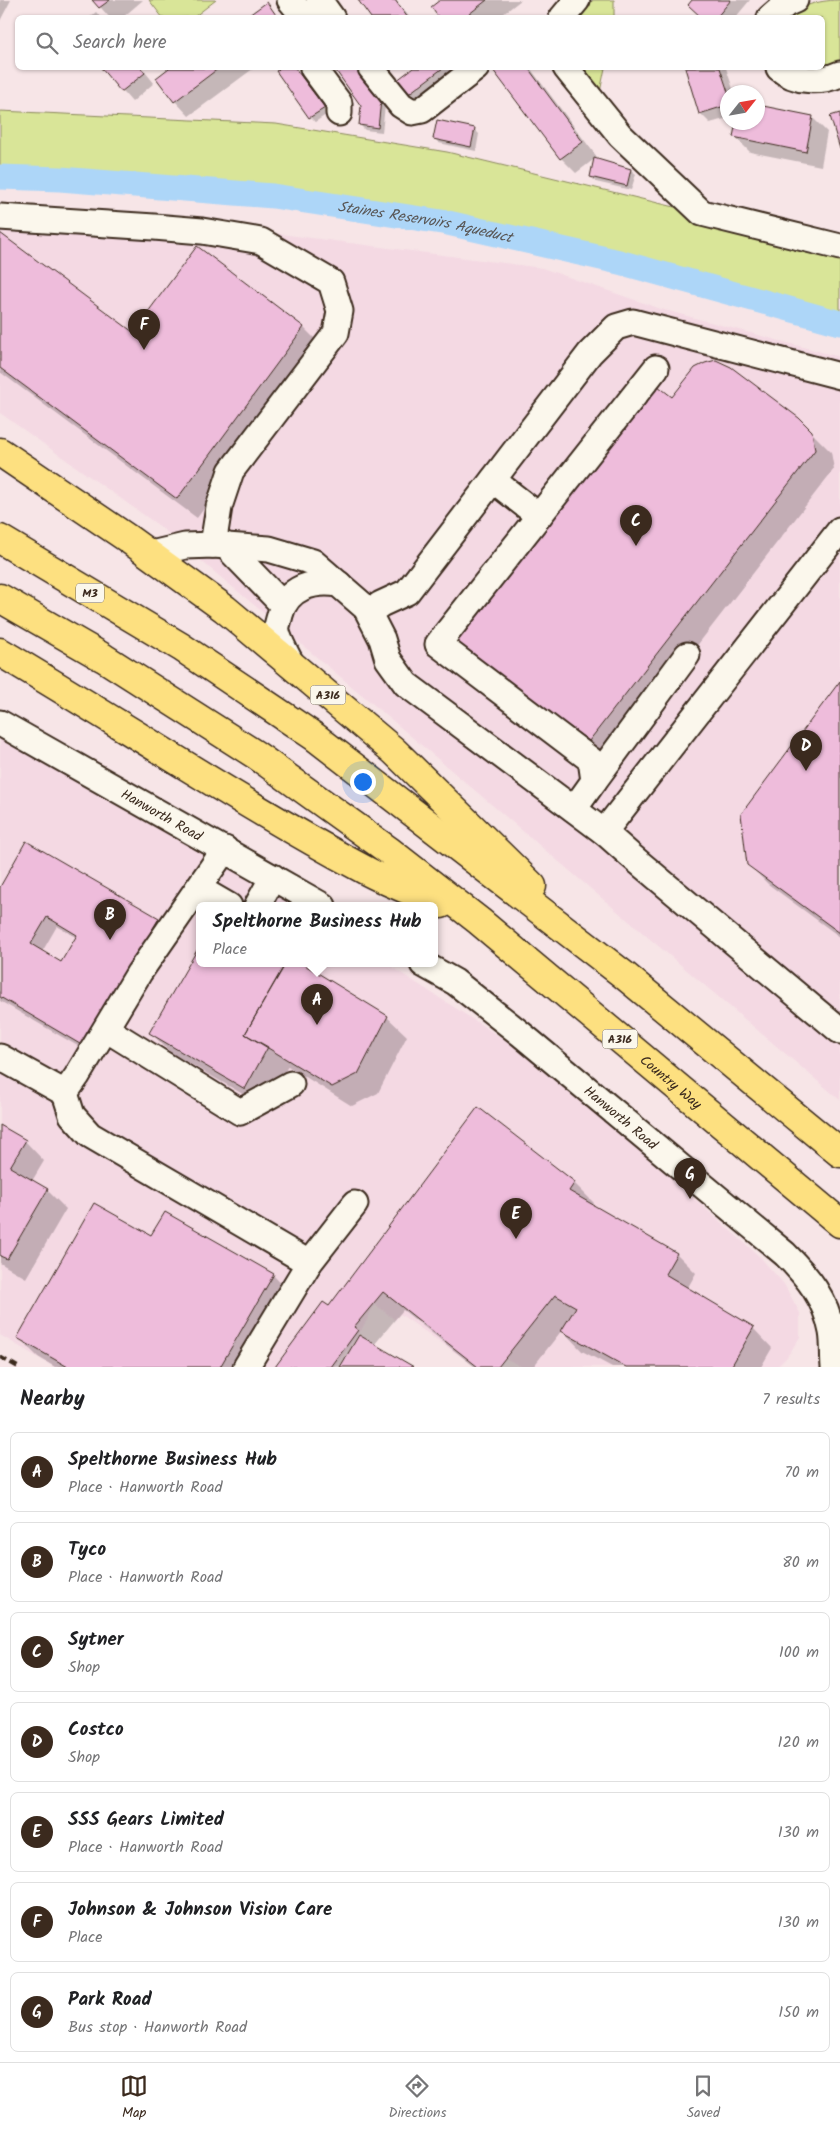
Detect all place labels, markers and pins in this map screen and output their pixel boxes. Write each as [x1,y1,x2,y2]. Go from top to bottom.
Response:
pin: F [128,309,160,350]
pin: C [620,505,652,546]
pin: D [790,730,822,771]
pin: B [94,899,126,940]
pin: A [301,984,333,1025]
pin: G [674,1158,706,1199]
pin: E [500,1198,532,1239]

